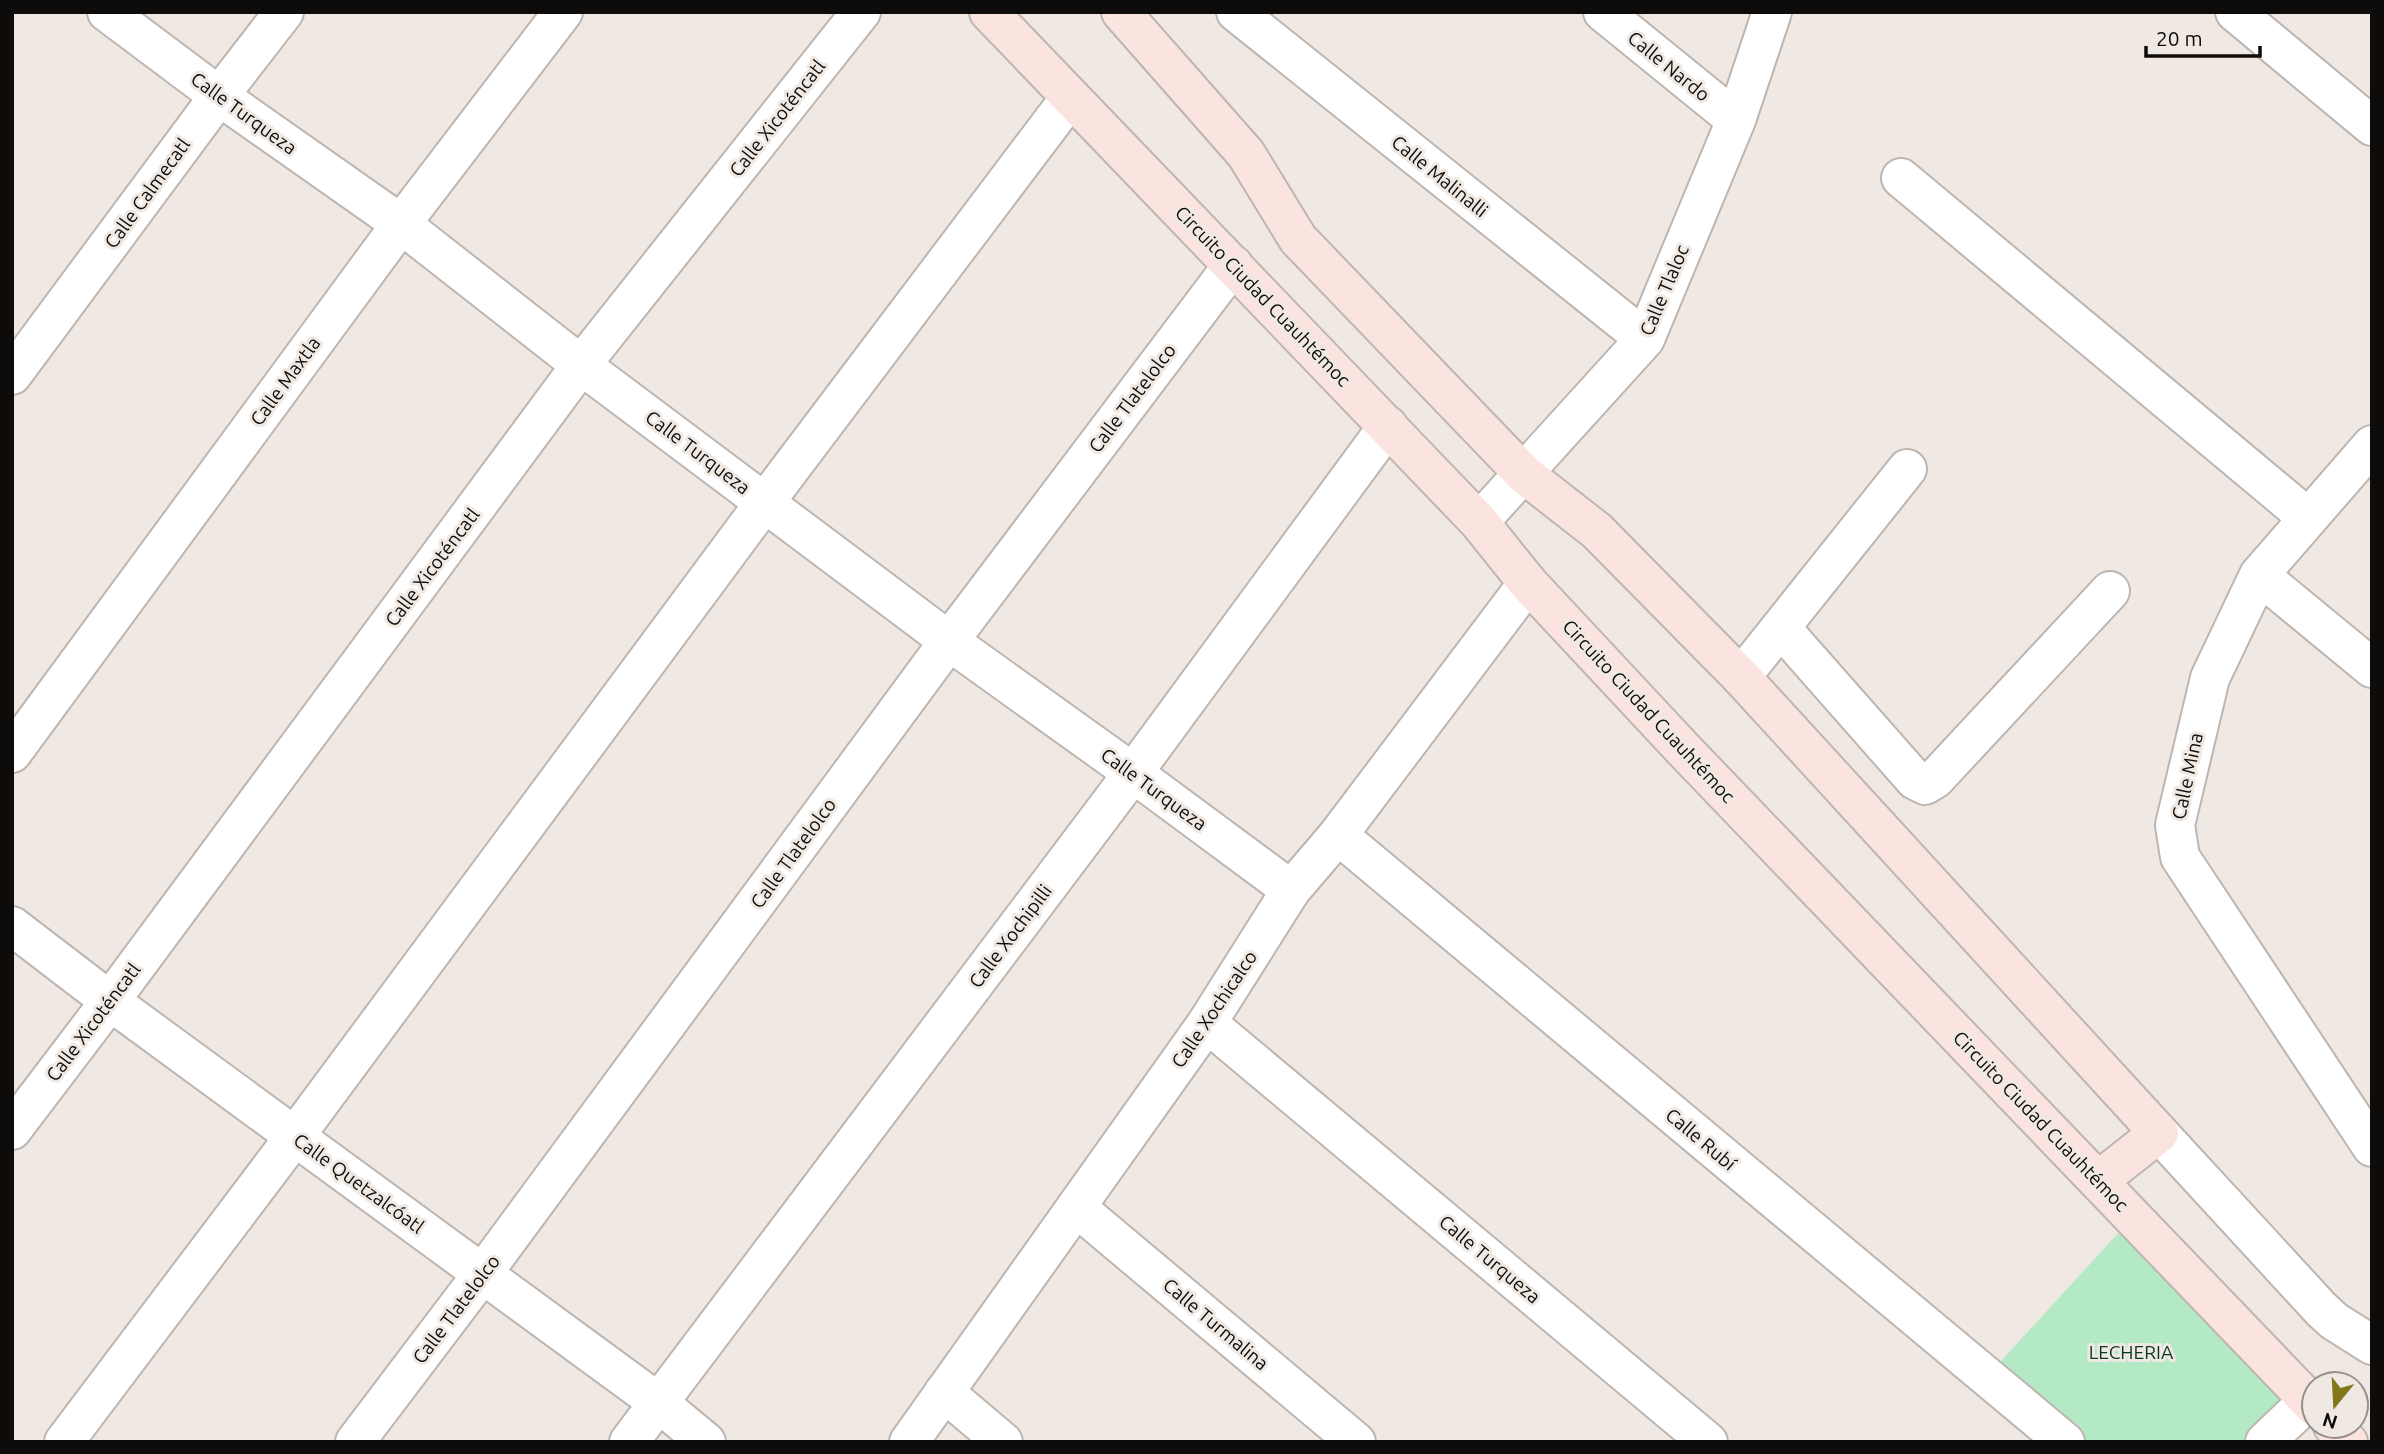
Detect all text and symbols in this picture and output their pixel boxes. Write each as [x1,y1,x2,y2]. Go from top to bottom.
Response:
scale bar [2146,14,2260,58]
street label: Calle Nardo [1624,26,1714,106]
text: 20 m [2156,26,2203,50]
street label: Calle Xicoténcatl [725,55,829,181]
street label: Calle Turqueza [187,67,301,159]
street label: Calle Malinalli [1387,131,1493,221]
street label: Calle Calmecatl [100,134,194,252]
street label: Circuito Ciudad Cuauhtémoc [1171,201,1355,391]
street label: Calle Tlaloc [1635,241,1693,339]
street label: Calle Maxtla [245,332,325,430]
street label: Calle Tlatelolco [1084,339,1180,457]
street label: Calle Turqueza [641,406,755,498]
street label: Calle Xicoténcatl [380,504,484,630]
street label: Circuito Ciudad Cuauhtémoc [1558,615,1740,807]
street label: Calle Mina [2167,731,2207,821]
street label: Calle Turqueza [1097,743,1211,835]
street label: Calle Tlatelolco [746,794,840,912]
street label: Calle Xochipilli [964,880,1056,992]
street label: Calle Xochicalco [1167,946,1261,1072]
street label: Calle Xicoténcatl [41,959,145,1085]
street label: Circuito Ciudad Cuauhtémoc [1949,1026,2133,1216]
street label: Calle Rubí [1662,1103,1741,1175]
street label: Calle Quetzalcóatl [290,1128,428,1238]
street label: Calle Turqueza [1435,1210,1545,1308]
street label: Calle Tlatelolco [408,1250,504,1368]
street label: Calle Turmalina [1159,1274,1273,1374]
park label: LECHERIA [2089,1341,2174,1363]
north arrow [2300,1370,2370,1440]
text: N [2320,1409,2340,1434]

